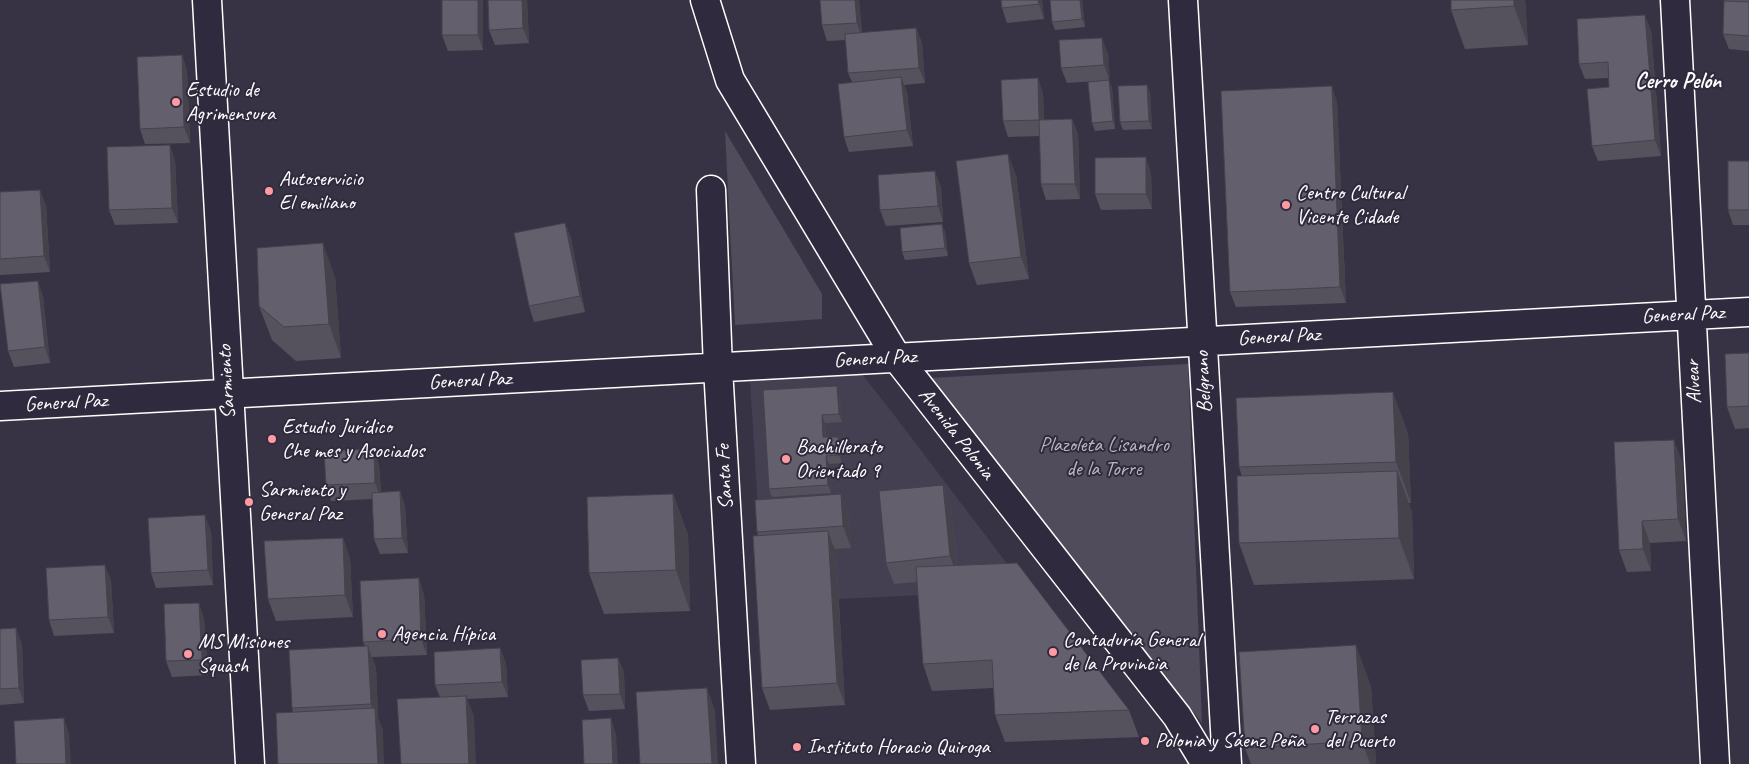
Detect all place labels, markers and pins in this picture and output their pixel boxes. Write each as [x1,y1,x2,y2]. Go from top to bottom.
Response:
place label: Estudio de Agrimensura [186,77,275,127]
marker: Estudio de Agrimensura [170,96,182,108]
place label: Autoservicio El emiliano [279,166,363,216]
place label: Centro Cultural Vicente Cidade [1296,180,1405,230]
marker: Autoservicio El emiliano [263,185,275,197]
marker: Centro Cultural Vicente Cidade [1280,199,1292,211]
place label: Estudio Jurídico Che mes y Asociados [282,414,424,464]
marker: Estudio Jurídico Che mes y Asociados [266,433,278,445]
place label: Bachillerato Orientado 9 [796,434,882,484]
marker: Bachillerato Orientado 9 [780,453,792,465]
place label: Sarmiento y General Paz [259,477,345,527]
marker: Sarmiento y General Paz [243,496,255,508]
place label: Agencia Hípica [392,621,495,647]
place label: Contaduría General de la Provincia [1063,627,1200,677]
marker: Agencia Hípica [376,628,388,640]
place label: MS Misiones Squash [198,629,289,679]
marker: Contaduría General de la Provincia [1047,646,1059,658]
marker: MS Misiones Squash [182,648,194,660]
place label: Terrazas del Puerto [1325,704,1394,754]
marker: Terrazas del Puerto [1309,723,1321,735]
place label: Polonia y Sáenz Peña [1155,728,1304,754]
place label: Instituto Horacio Quiroga [807,734,990,760]
marker: Polonia y Sáenz Peña [1139,735,1151,747]
marker: Instituto Horacio Quiroga [791,741,803,753]

